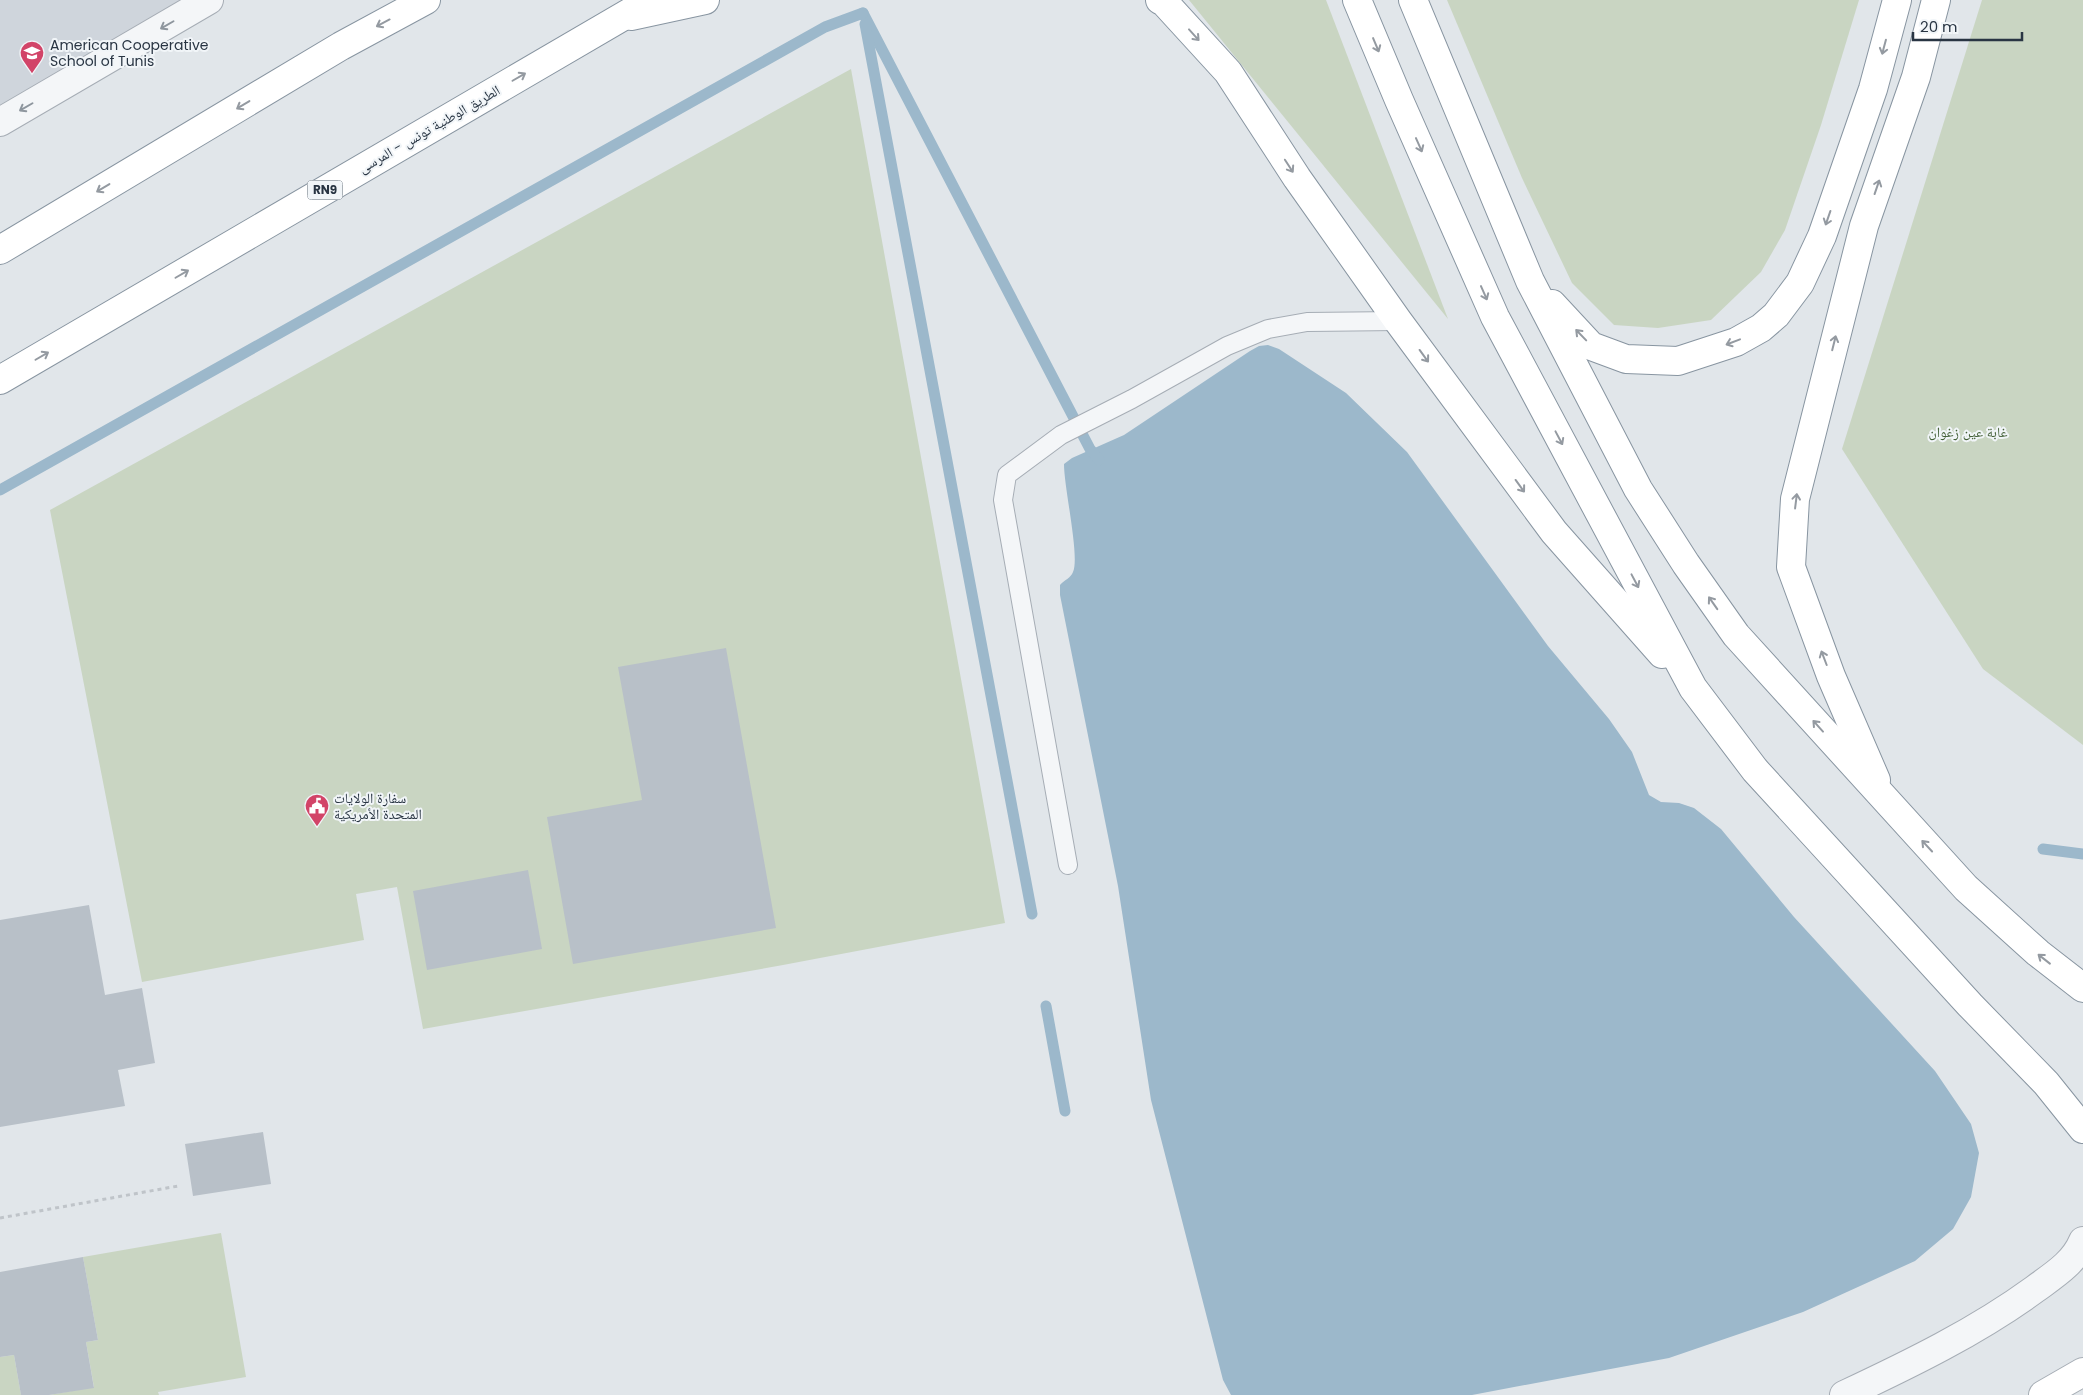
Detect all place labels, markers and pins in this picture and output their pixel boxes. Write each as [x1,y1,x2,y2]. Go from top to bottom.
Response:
place label: American Cooperative School of Tunis [50,35,209,71]
school or university icon: American Cooperative School of Tunis [19,40,45,74]
place label: سفارة الولايات المتحدة الأمريكية [334,788,422,824]
public building icon: سفارة الولايات المتحدة الأمريكية [304,793,330,827]

